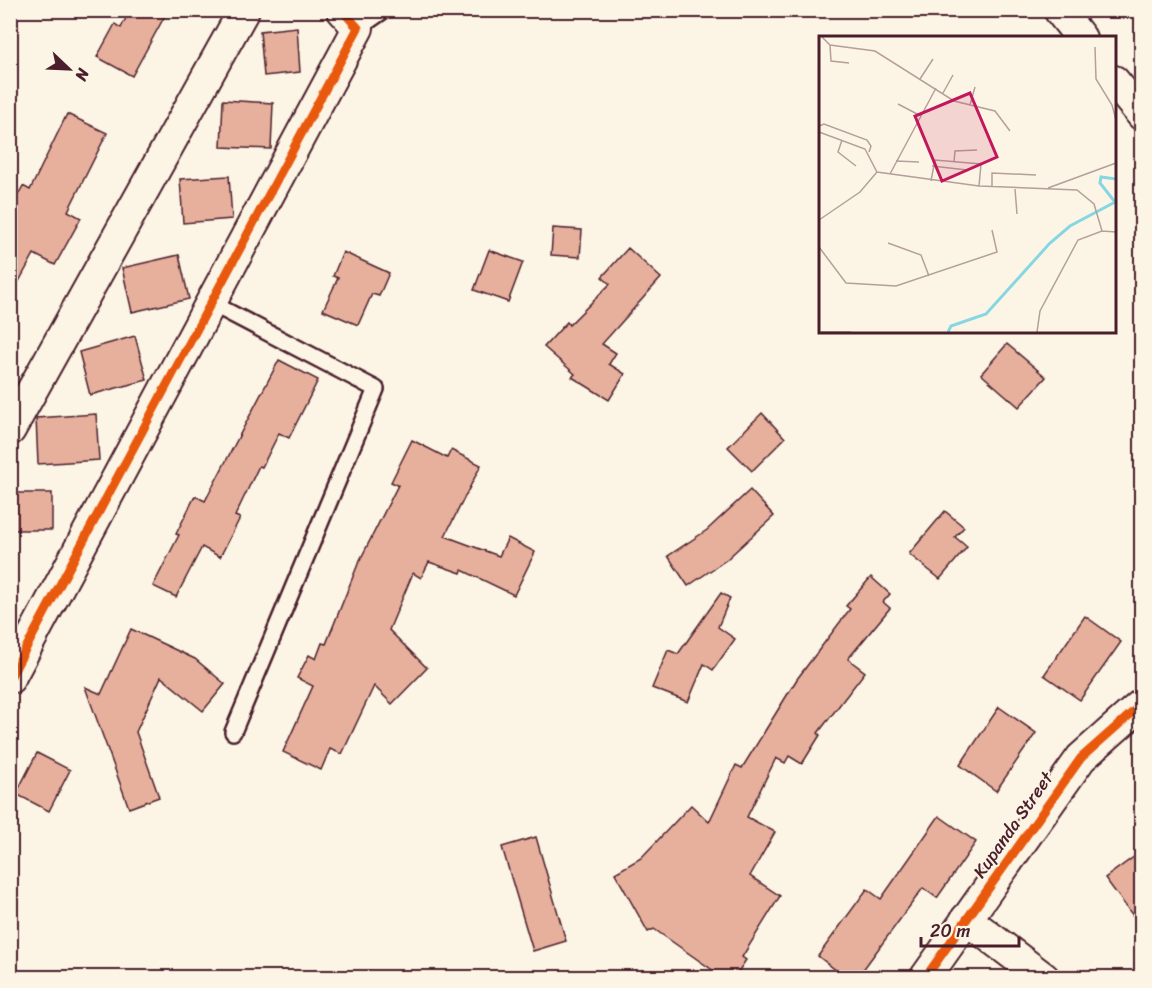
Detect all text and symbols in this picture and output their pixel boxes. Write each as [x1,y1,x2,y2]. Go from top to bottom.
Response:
inset map [819,36,1116,333]
north arrow [39,39,99,99]
text: N [66,63,98,86]
street label: Kupanda Street [964,764,1062,885]
scale bar [921,910,1018,948]
text: 20 m [930,915,970,947]

